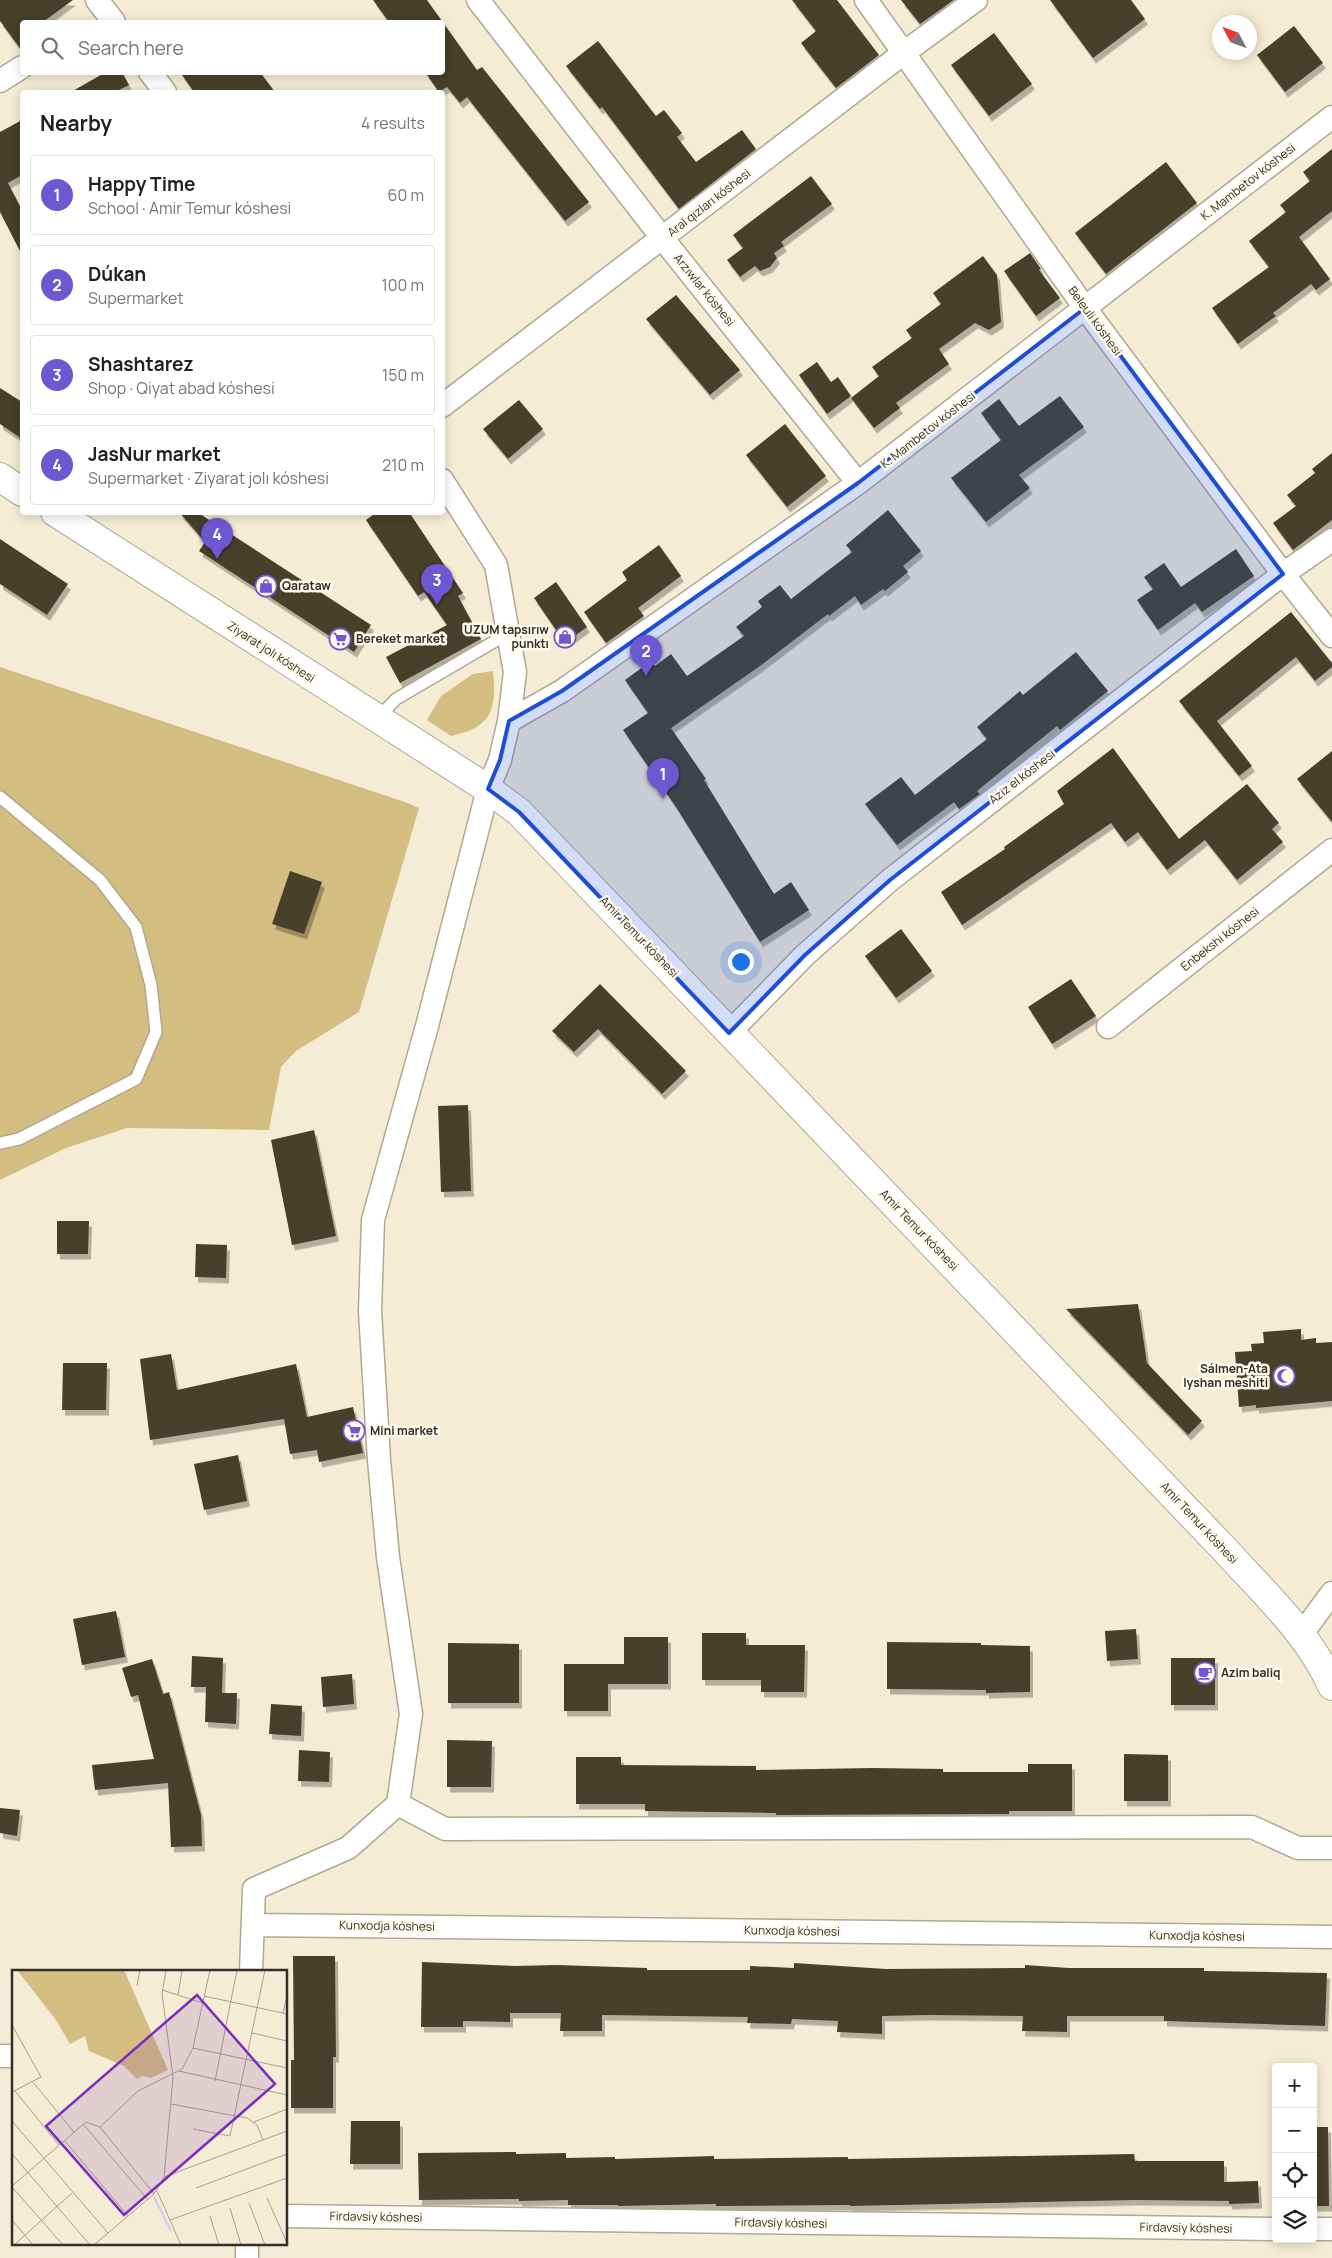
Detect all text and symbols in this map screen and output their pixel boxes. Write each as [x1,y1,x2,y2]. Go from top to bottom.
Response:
north arrow [1212,15,1257,60]
search box [20,20,445,75]
icon: search [38,34,66,62]
text: Search here [78,35,184,61]
text: Nearby [40,109,112,137]
text: 4 results [361,112,425,134]
street label: K. Mambetov kóshesi [1197,139,1299,224]
street label: Aral qızları kóshesi [664,165,754,240]
text: Happy Time [88,171,195,197]
text: 1 [53,184,61,206]
text: 60 m [388,184,424,206]
text: School · Amir Temur kóshesi [88,197,291,219]
street label: Arzıwlar kóshesi [670,250,739,330]
text: Dúkan [88,261,146,287]
text: 2 [52,274,62,296]
text: 100 m [381,274,424,296]
street label: Beleuli kóshesi [1065,283,1126,359]
text: Supermarket [88,287,184,309]
text: Shashtarez [88,351,194,377]
text: 3 [52,364,62,386]
text: 150 m [382,364,424,386]
text: Shop · Qiyat abad kóshesi [88,377,275,399]
street label: K. Mambetov kóshesi [877,387,979,472]
text: JasNur market [88,441,221,467]
text: 4 [52,454,62,476]
text: 210 m [382,454,424,476]
text: Supermarket · Ziyarat jolı kóshesi [88,467,329,489]
pin: 4 [201,518,233,559]
pin: 3 [421,564,453,605]
shop icon: Qarataw [254,574,278,598]
place label: Qarataw [282,577,331,594]
street label: Ziyarat jolı kóshesi [224,617,318,686]
place label: UZUM tapsırıw punktı [464,621,549,652]
shop icon: UZUM tapsırıw punktı [553,625,577,649]
supermarket icon: Bereket market [328,627,352,651]
place label: Bereket market [356,630,445,647]
pin: 2 [630,635,662,676]
street label: Aziz el kóshesi [985,745,1059,808]
pin: 1 [647,758,679,799]
street label: Amir Temur kóshesi [596,892,683,981]
street label: Enbekshi kóshesi [1177,903,1262,975]
your location [728,949,754,975]
street label: Amir Temur kóshesi [876,1185,963,1274]
place label: Sálmen-Ata Iyshan meshiti [1183,1360,1268,1391]
mosque icon: Sálmen-Ata Iyshan meshiti [1272,1364,1296,1388]
supermarket icon: Mini market [342,1419,366,1443]
place label: Mini market [370,1422,438,1439]
street label: Amir Temur kóshesi [1157,1478,1242,1568]
cafe icon: Azim baliq [1193,1661,1217,1685]
place label: Azim baliq [1221,1664,1280,1681]
street label: Kunxodja kóshesi [339,1916,435,1935]
street label: Kunxodja kóshesi [744,1921,840,1940]
street label: Kunxodja kóshesi [1149,1926,1245,1945]
inset map [12,1970,288,2246]
map controls [1272,2063,1317,2243]
button: + [1272,2063,1317,2108]
button: − [1272,2108,1317,2153]
button: locate [1272,2153,1317,2198]
button: layers [1272,2198,1317,2243]
street label: Firdavsiy kóshesi [330,2207,423,2226]
street label: Firdavsiy kóshesi [735,2213,828,2232]
street label: Firdavsiy kóshesi [1140,2218,1233,2237]

